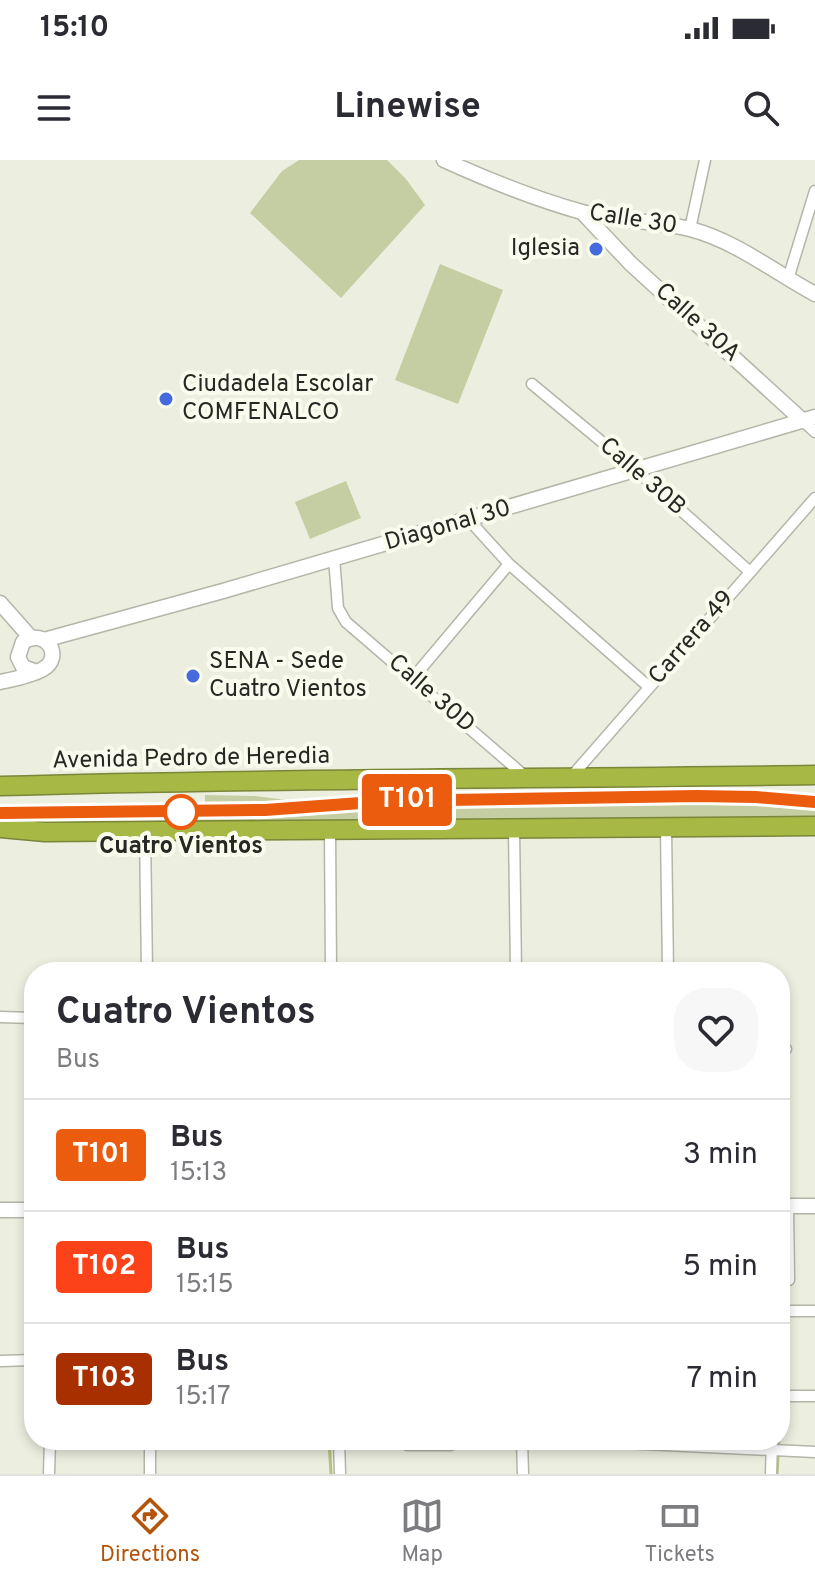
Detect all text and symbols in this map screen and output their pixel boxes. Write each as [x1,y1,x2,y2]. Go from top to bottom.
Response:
text: 15:10 [40,10,109,47]
text: Linewise [334,85,481,131]
icon: menu [32,86,76,130]
icon: search [739,86,783,130]
street label: Calle 30 [587,198,679,242]
place label: Iglesia [511,234,580,264]
marker: Iglesia [587,240,605,258]
street label: Calle 30A [648,277,746,369]
place label: Ciudadela Escolar COMFENALCO [182,370,374,428]
marker: Ciudadela Escolar COMFENALCO [157,390,175,408]
street label: Calle 30B [593,431,691,523]
street label: Diagonal 30 [381,494,515,558]
street label: Carrera 49 [643,585,741,691]
place label: SENA - Sede Cuatro Vientos [209,647,367,705]
street label: Calle 30D [381,648,481,740]
marker: SENA - Sede Cuatro Vientos [184,667,202,685]
street label: Avenida Pedro de Heredia [52,742,330,776]
line badge: T101 [351,774,463,826]
text: T101 [378,782,436,818]
marker: Cuatro Vientos [164,795,198,829]
place label: Cuatro Vientos [99,832,263,862]
button: heart [674,988,758,1072]
text: Cuatro Vientos [56,989,316,1038]
text: Bus [56,1044,100,1077]
text: Bus [170,1120,223,1157]
text: T101 [72,1137,130,1173]
text: 3 min [683,1137,758,1174]
text: 15:13 [170,1157,227,1190]
text: Bus [176,1232,229,1269]
text: T102 [72,1249,136,1285]
text: 5 min [682,1249,758,1286]
text: 15:15 [176,1269,234,1302]
text: Bus [176,1344,229,1381]
text: T103 [72,1361,136,1397]
text: 7 min [687,1361,758,1398]
text: 15:17 [176,1381,231,1414]
tab: Directions [100,1494,200,1569]
tab: Map [400,1494,444,1569]
tab: Tickets [644,1494,715,1569]

